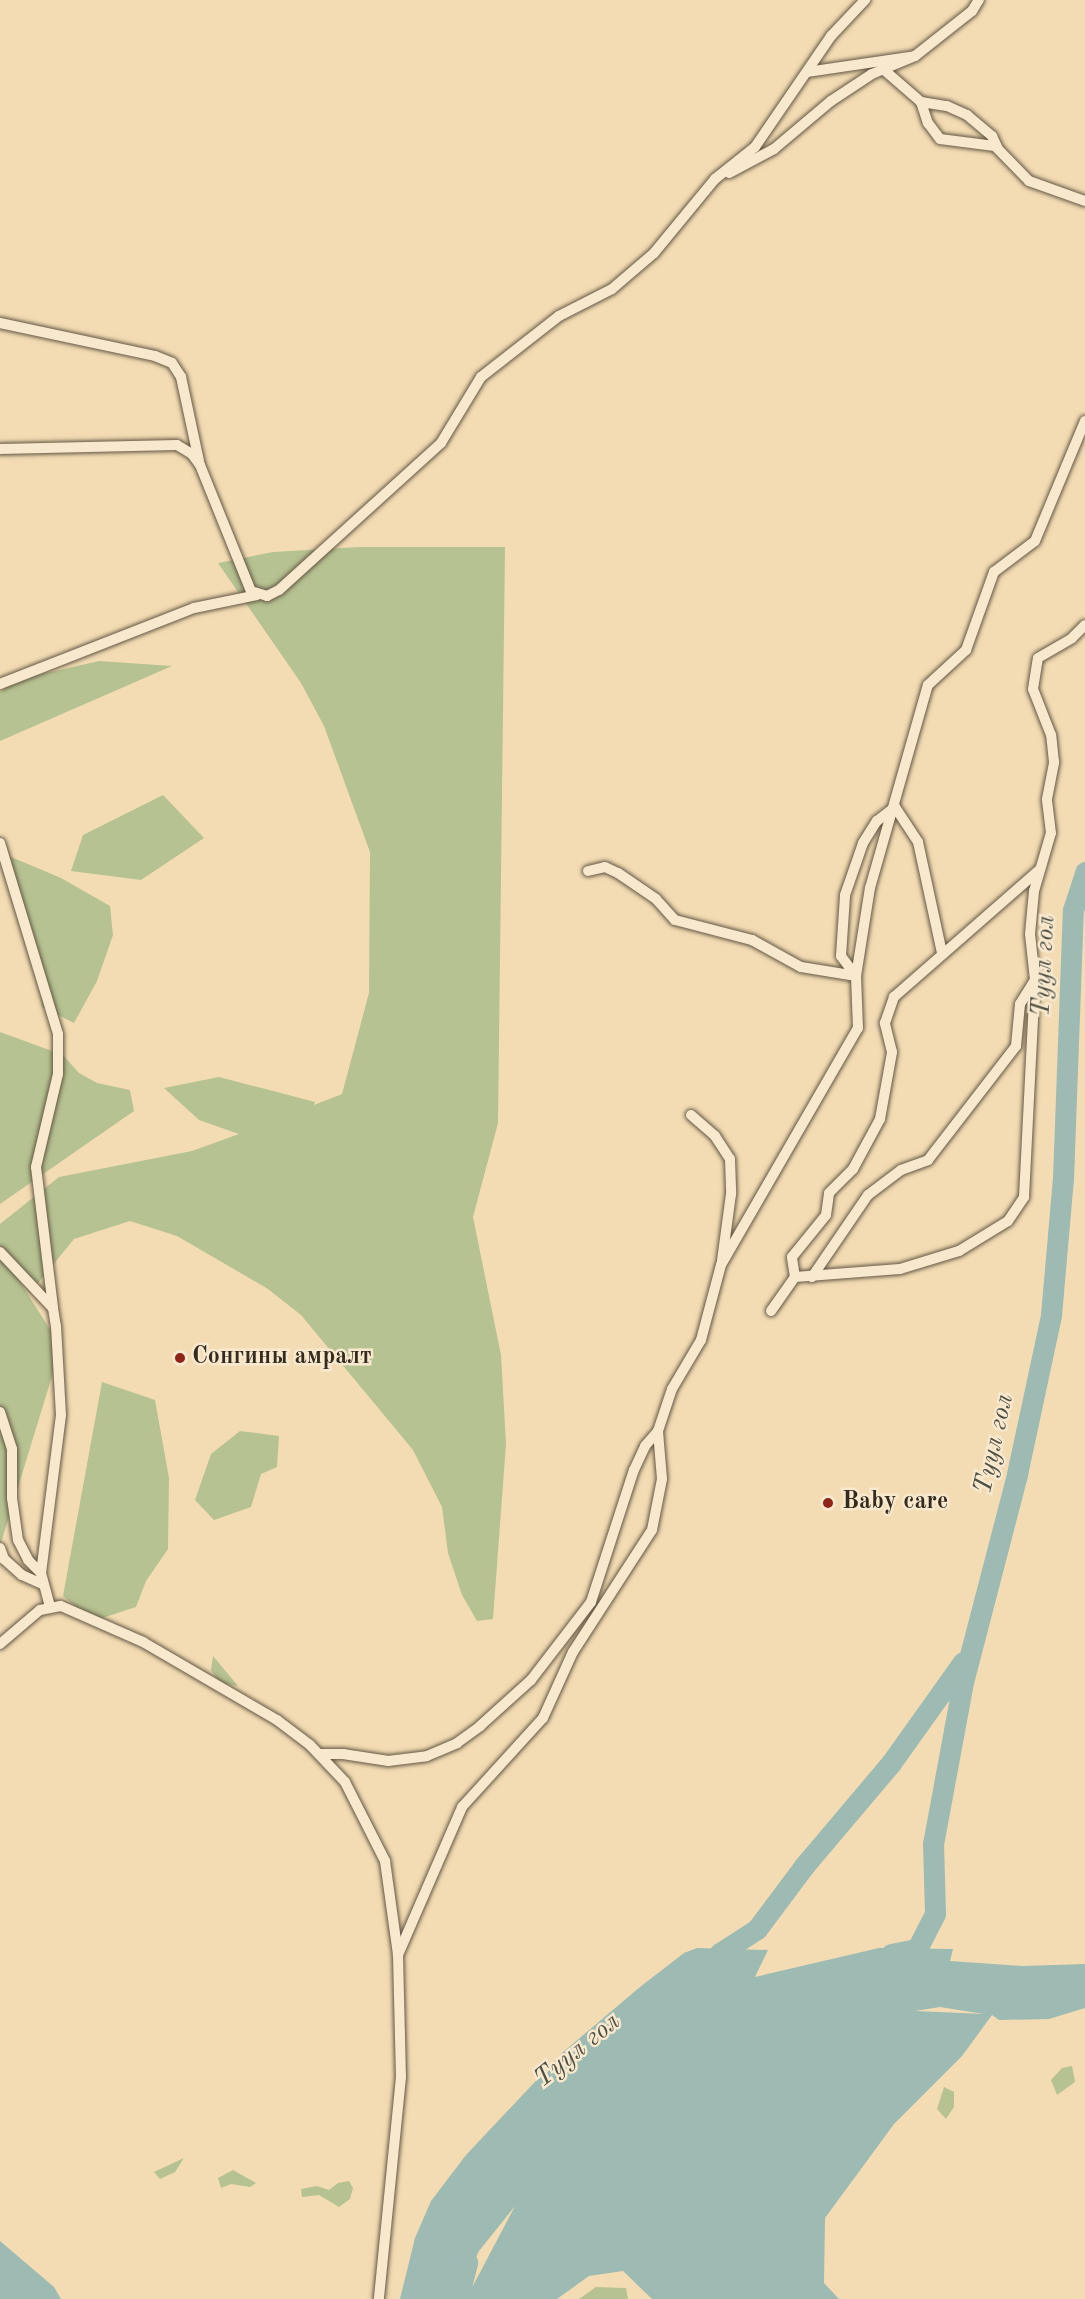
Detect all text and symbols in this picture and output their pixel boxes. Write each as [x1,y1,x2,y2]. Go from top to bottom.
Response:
water label: Туул гол [1027,914,1063,1018]
place label: Сонгины амралт [192,1344,372,1372]
marker: Сонгины амралт [173,1351,187,1365]
water label: Туул гол [968,1391,1022,1497]
place label: Baby care [842,1489,948,1517]
marker: Baby care [819,1494,837,1512]
water label: Туул гол [529,2007,627,2095]

